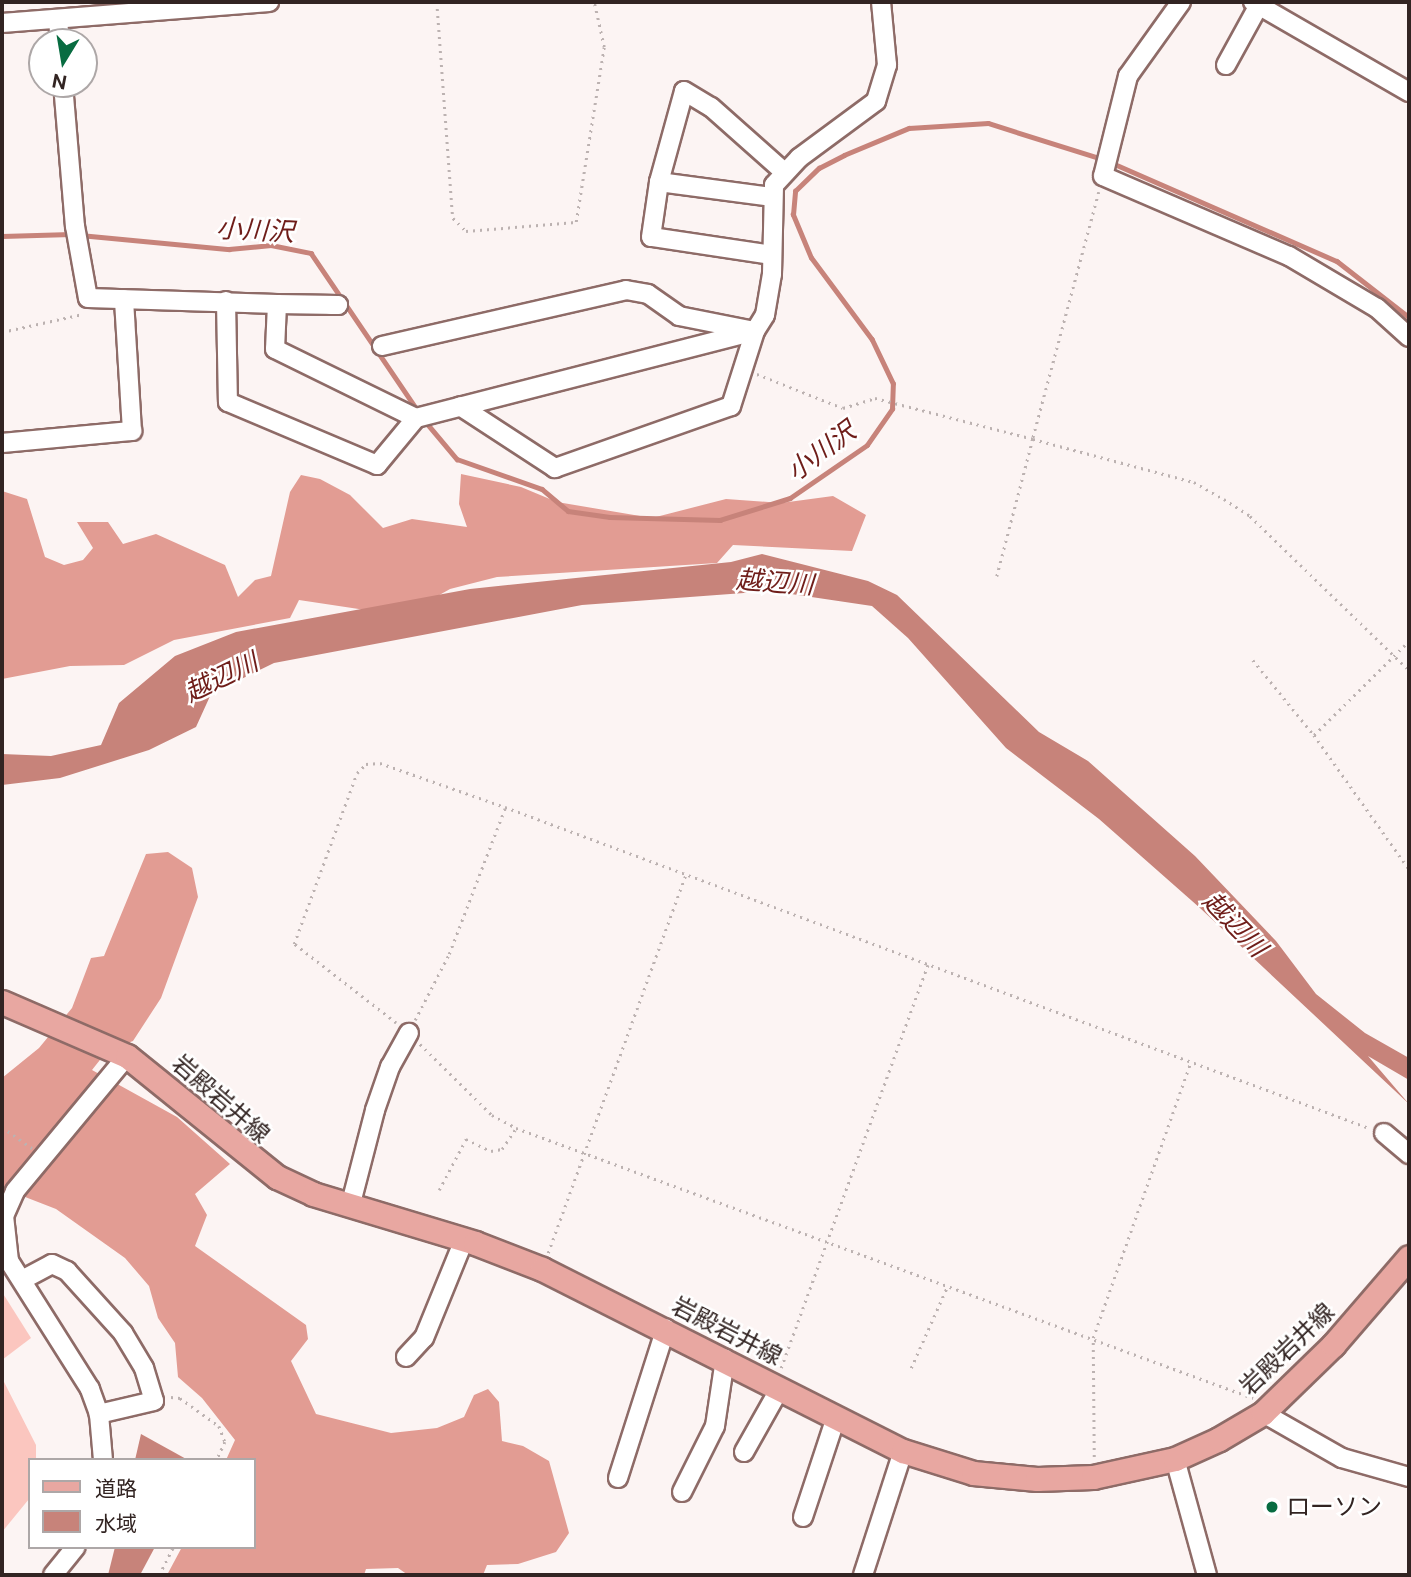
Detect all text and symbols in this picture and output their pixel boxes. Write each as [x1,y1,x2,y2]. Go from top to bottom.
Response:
north arrow [28,28,98,98]
text: N [50,69,69,94]
water label: 小川沢 [215,212,295,248]
water label: 小川沢 [780,415,862,487]
water label: 越辺川 [735,564,815,600]
water label: 越辺川 [179,646,263,708]
water label: 越辺川 [1197,885,1273,963]
street label: 岩殿岩井線 [166,1049,276,1149]
street label: 岩殿岩井線 [667,1291,787,1371]
street label: 岩殿岩井線 [1234,1297,1340,1401]
legend [28,1458,256,1549]
text: 道路 [95,1476,137,1501]
place label: ローソン [1286,1493,1382,1521]
marker: ローソン [1264,1499,1280,1515]
text: 水域 [95,1511,137,1536]

